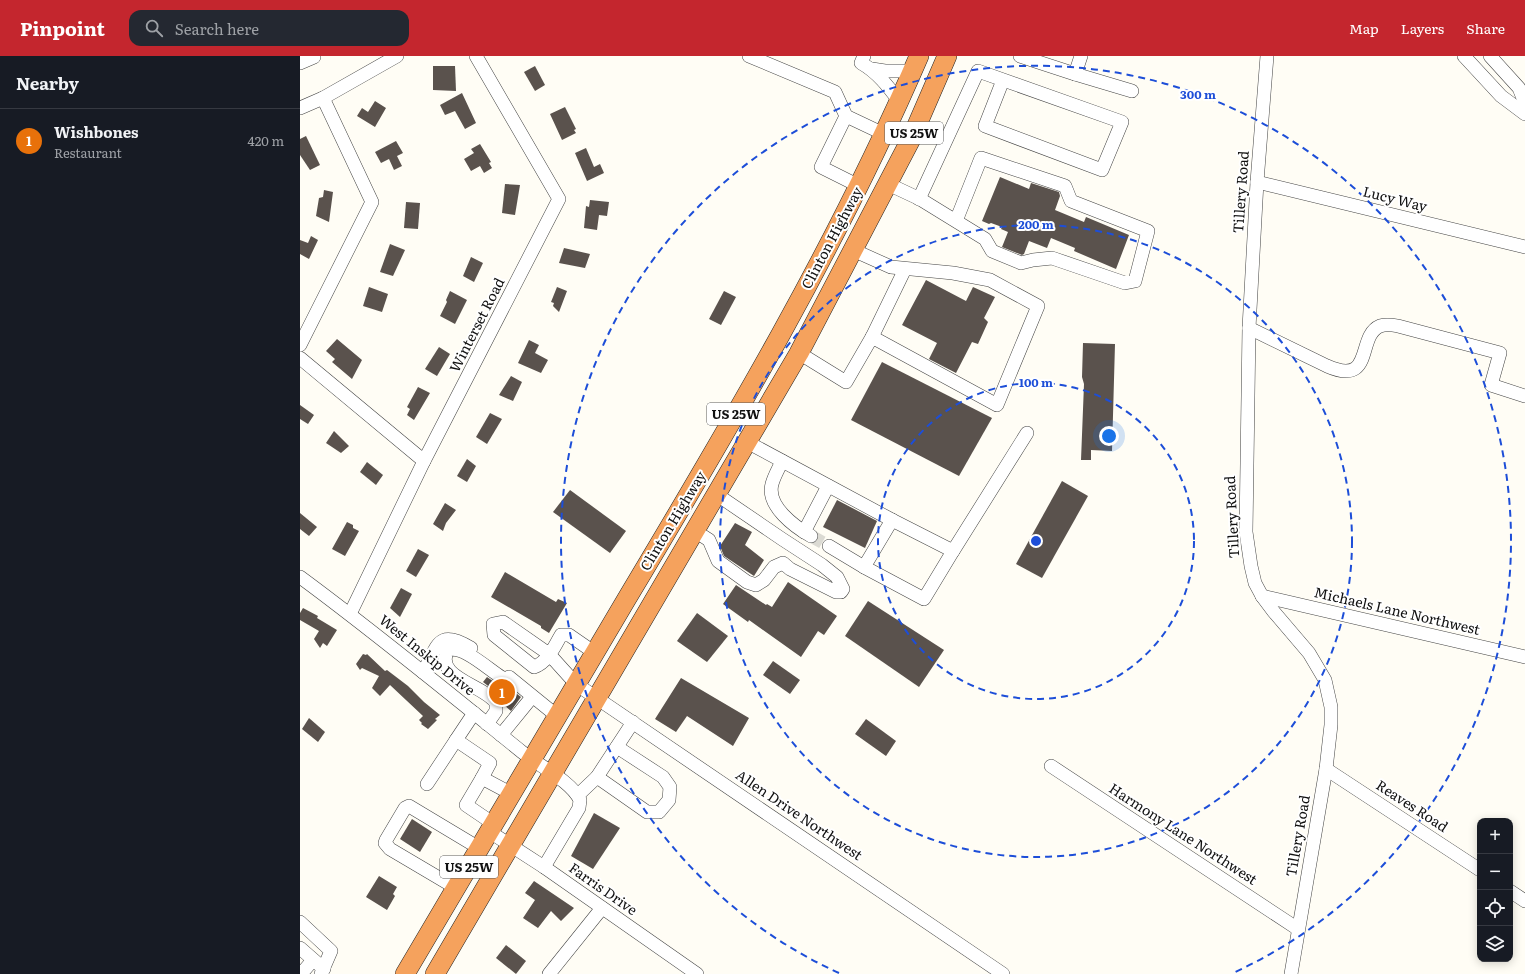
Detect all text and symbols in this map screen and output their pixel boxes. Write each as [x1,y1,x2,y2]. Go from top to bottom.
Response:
search box [129,10,409,46]
text: Pinpoint [20,14,105,42]
icon: search [143,17,165,39]
text: Search here [175,17,259,40]
text: Map [1349,18,1379,38]
text: Layers [1401,18,1444,38]
text: Share [1466,18,1505,38]
text: Nearby [16,70,79,95]
text: 300 m [1180,85,1216,103]
text: Wishbones [54,120,139,143]
road number: US 25W [885,122,943,144]
text: 1 [26,131,32,150]
text: 420 m [248,131,284,150]
text: Restaurant [54,143,122,162]
street label: Tillery Road [1227,150,1253,234]
street label: Lucy Way [1361,180,1430,216]
street label: Clinton Highway [796,182,867,292]
text: 200 m [1018,215,1054,233]
street label: Winterset Road [444,273,509,375]
text: 100 m [1019,373,1053,391]
road number: US 25W [707,403,765,425]
your location [1099,426,1119,446]
street label: Clinton Highway [634,466,710,574]
street label: Tillery Road [1219,475,1243,559]
centre of rings [1029,534,1043,548]
street label: Michaels Lane Northwest [1312,581,1482,639]
street label: West Inskip Drive [375,609,480,699]
pin: 1 [489,677,515,707]
street label: Allen Drive Northwest [732,764,867,864]
street label: Reaves Road [1373,774,1453,836]
street label: Harmony Lane Northwest [1106,778,1262,889]
street label: Tillery Road [1280,793,1314,878]
map controls [1477,818,1513,962]
button: + [1477,818,1513,854]
button: − [1477,854,1513,890]
road number: US 25W [440,856,498,878]
street label: Farris Drive [565,857,642,919]
button: locate [1477,890,1513,926]
button: layers [1477,926,1513,962]

